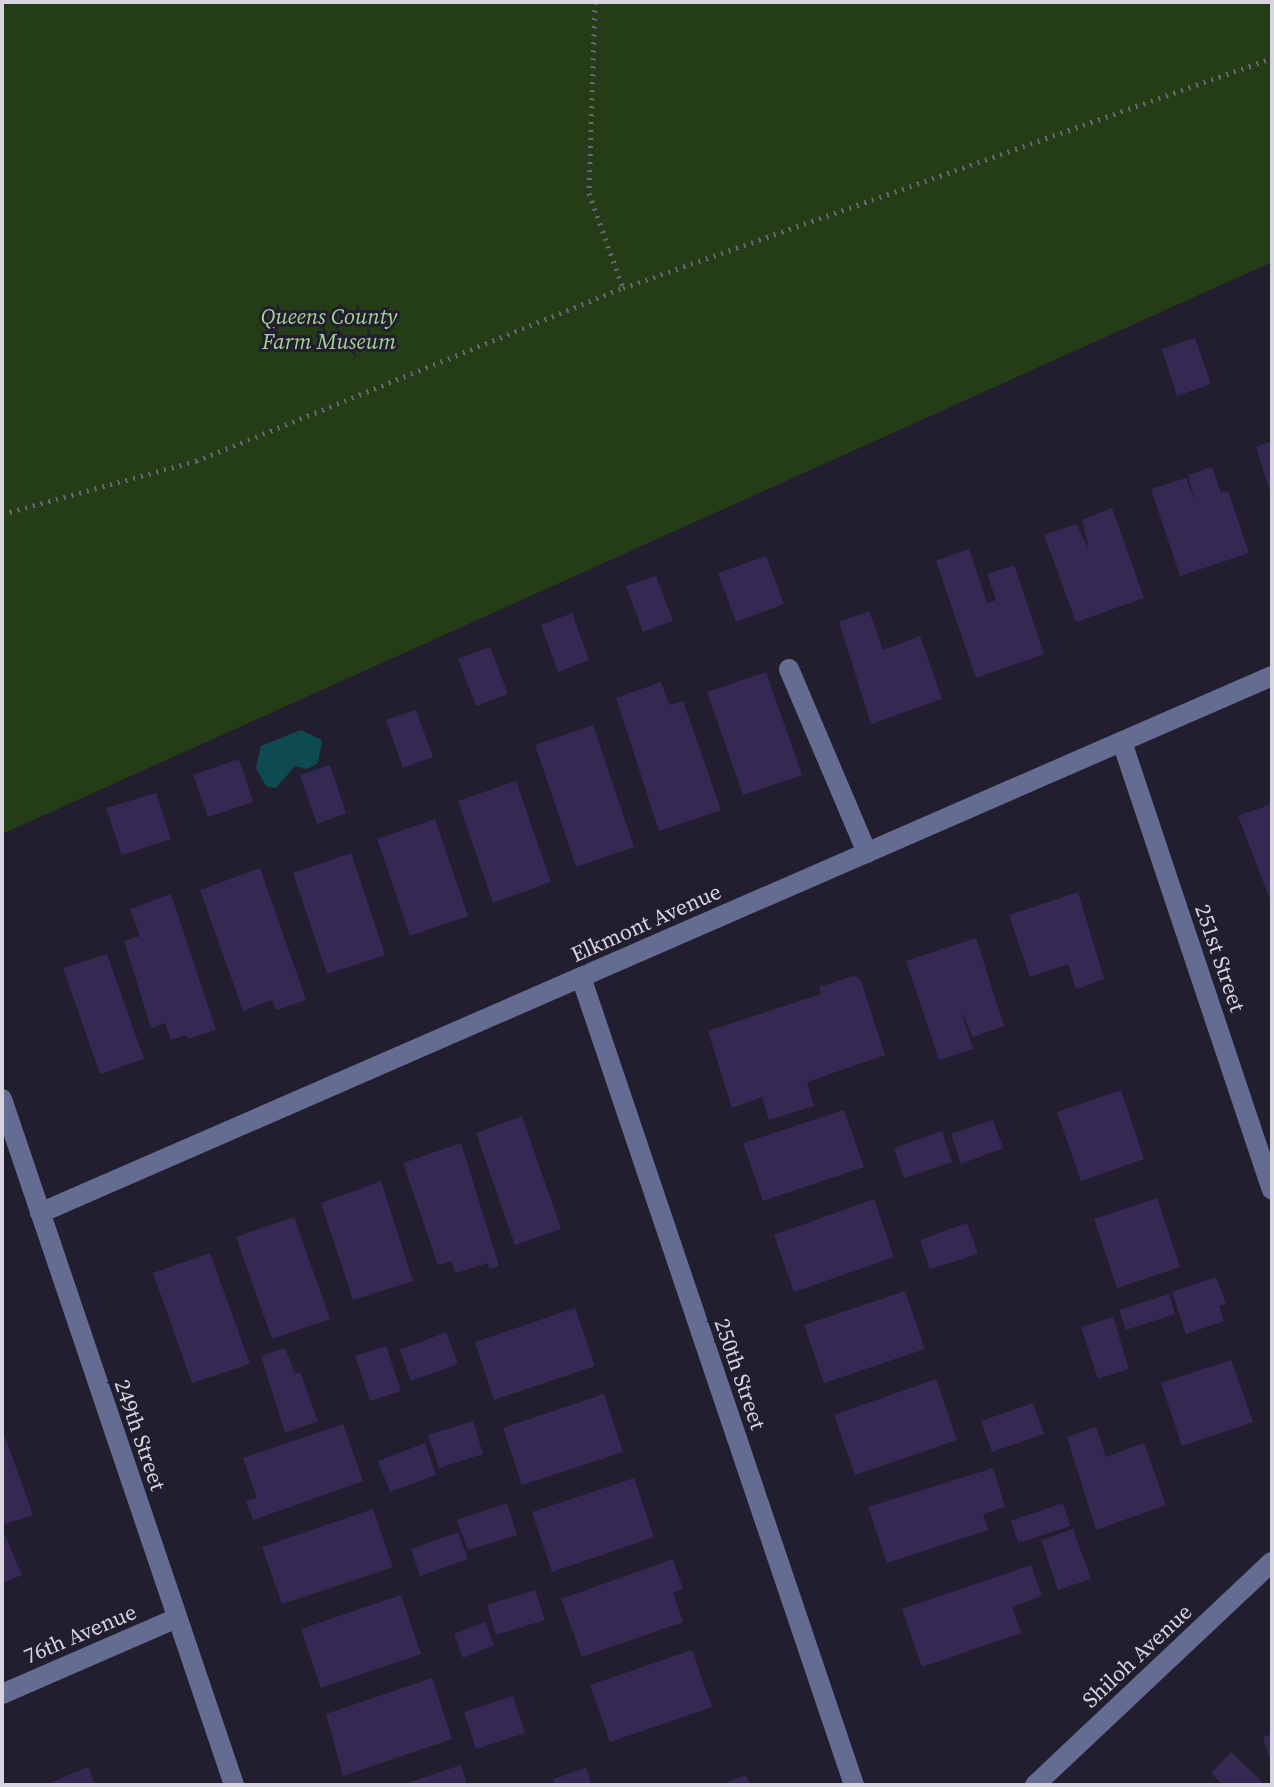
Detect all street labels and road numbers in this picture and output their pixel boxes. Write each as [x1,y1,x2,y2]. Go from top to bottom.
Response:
street label: Elkmont Avenue [567,878,725,968]
street label: 251st Street [1189,901,1251,1015]
street label: 250th Street [709,1315,771,1433]
street label: 249th Street [109,1376,171,1494]
street label: 76th Avenue [20,1598,140,1670]
street label: Shiloh Avenue [1077,1599,1197,1713]

